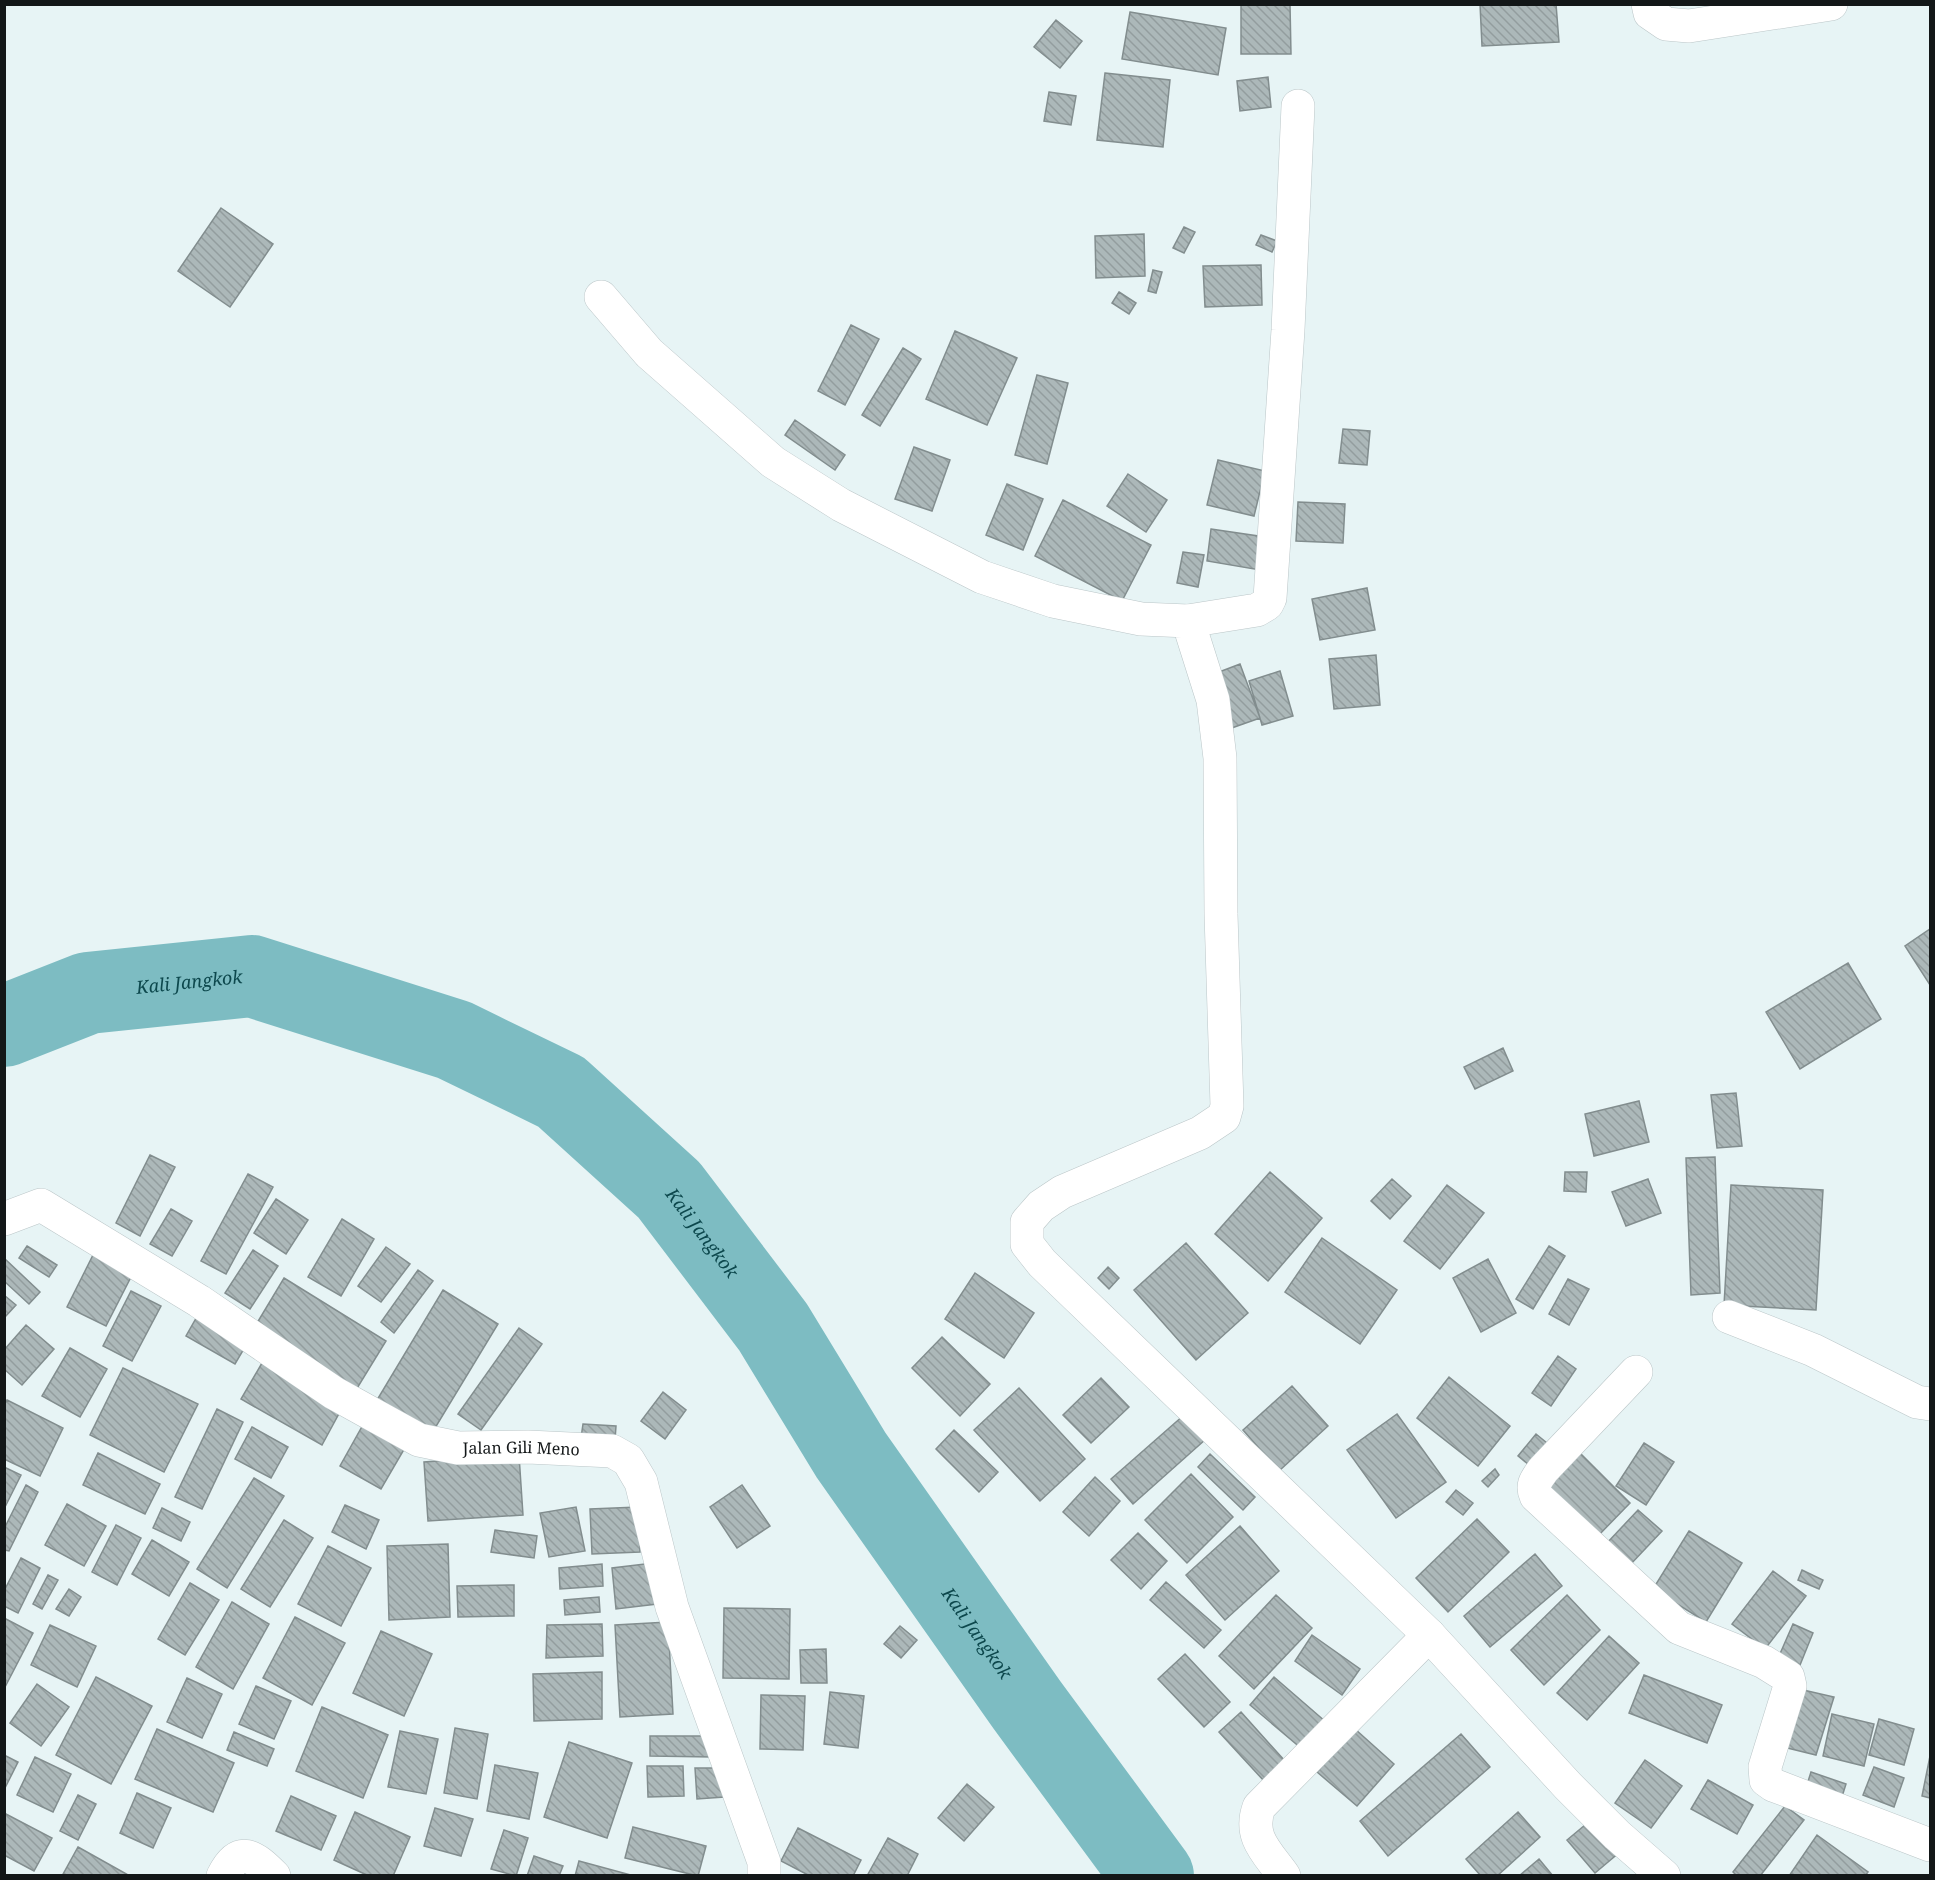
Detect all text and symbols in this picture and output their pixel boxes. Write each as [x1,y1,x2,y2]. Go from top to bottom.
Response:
water label: Kali Jangkok [134,964,244,999]
water label: Kali Jangkok [660,1182,745,1283]
street label: Jalan Gili Meno [462,1436,580,1460]
water label: Kali Jangkok [936,1581,1018,1684]

